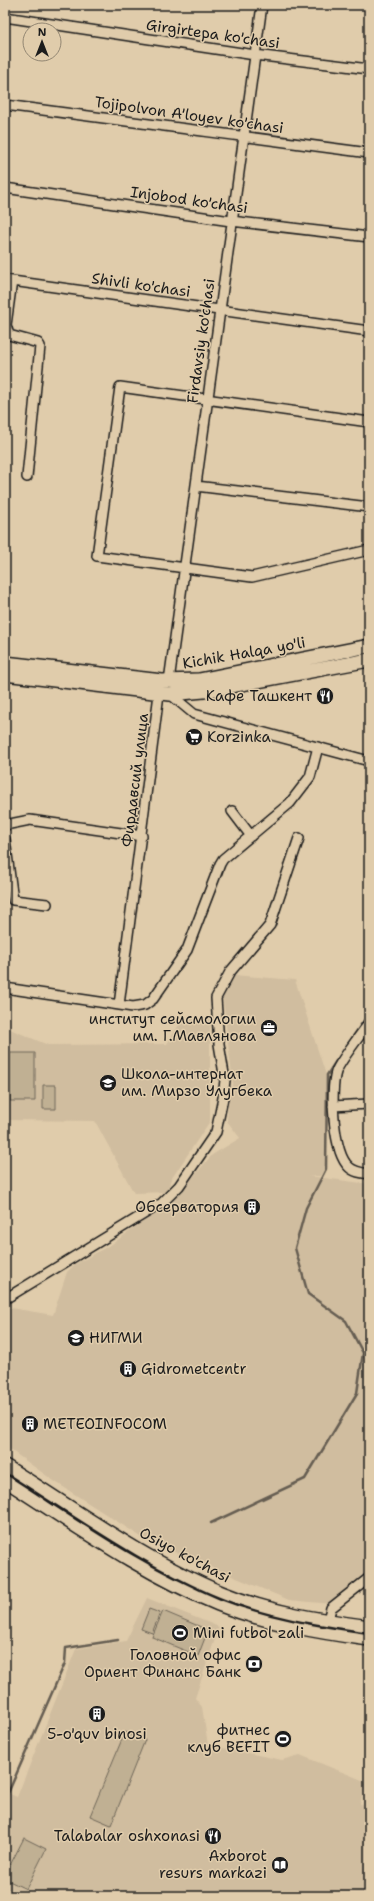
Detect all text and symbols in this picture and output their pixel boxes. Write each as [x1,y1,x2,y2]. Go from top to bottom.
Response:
street label: Girgirtepa ko'chasi [145,15,281,53]
north arrow [22,22,62,62]
text: N [38,25,47,40]
street label: Tojipolvon A'loyev ko'chasi [93,92,285,138]
street label: Injobod ko'chasi [129,182,249,218]
street label: Shivli ko'chasi [90,268,192,302]
street label: Firdavsiy ko'chasi [182,277,220,405]
street label: Kichik Halqa yo'li [181,632,307,674]
place label: Кафе Ташкент [206,686,312,706]
restaurant icon: Кафе Ташкент [315,686,335,706]
street label: Фирдавсий улица [117,711,153,848]
supermarket icon: Korzinka [184,727,204,747]
place label: Korzinka [207,727,271,747]
place label: институт сейсмологии им. Г.Мавлянова [89,1009,257,1046]
office icon: институт сейсмологии им. Г.Мавлянова [259,1018,279,1038]
place label: Школа-интернат им. Мирзо Улугбека [121,1064,273,1101]
school or university icon: Школа-интернат им. Мирзо Улугбека [98,1073,118,1093]
place label: Обсерватория [135,1197,239,1217]
building icon: Обсерватория [242,1197,262,1217]
school or university icon: НИГМИ [66,1328,86,1348]
place label: НИГМИ [89,1328,143,1348]
building icon: Gidrometcentr [118,1359,138,1379]
place label: Gidrometcentr [141,1359,247,1379]
building icon: METEOINFOCOM [20,1414,40,1434]
place label: METEOINFOCOM [43,1414,167,1434]
street label: Osiyo ko'chasi [136,1523,234,1587]
sports icon: Mini futbol zali [170,1623,190,1643]
place label: Mini futbol zali [193,1623,304,1643]
place label: Головной офис Ориент Финанс Банк [84,1645,241,1682]
bank icon: Головной офис Ориент Финанс Банк [244,1654,264,1674]
building icon: 5-o'quv binosi [87,1704,107,1724]
place label: фитнес клуб BEFIT [187,1720,270,1757]
place label: 5-o'quv binosi [47,1724,147,1744]
sports icon: фитнес клуб BEFIT [273,1729,293,1749]
place label: Talabalar oshxonasi [54,1826,200,1846]
restaurant icon: Talabalar oshxonasi [203,1826,223,1846]
place label: Axborot resurs markazi [159,1846,267,1883]
library icon: Axborot resurs markazi [270,1855,290,1875]

